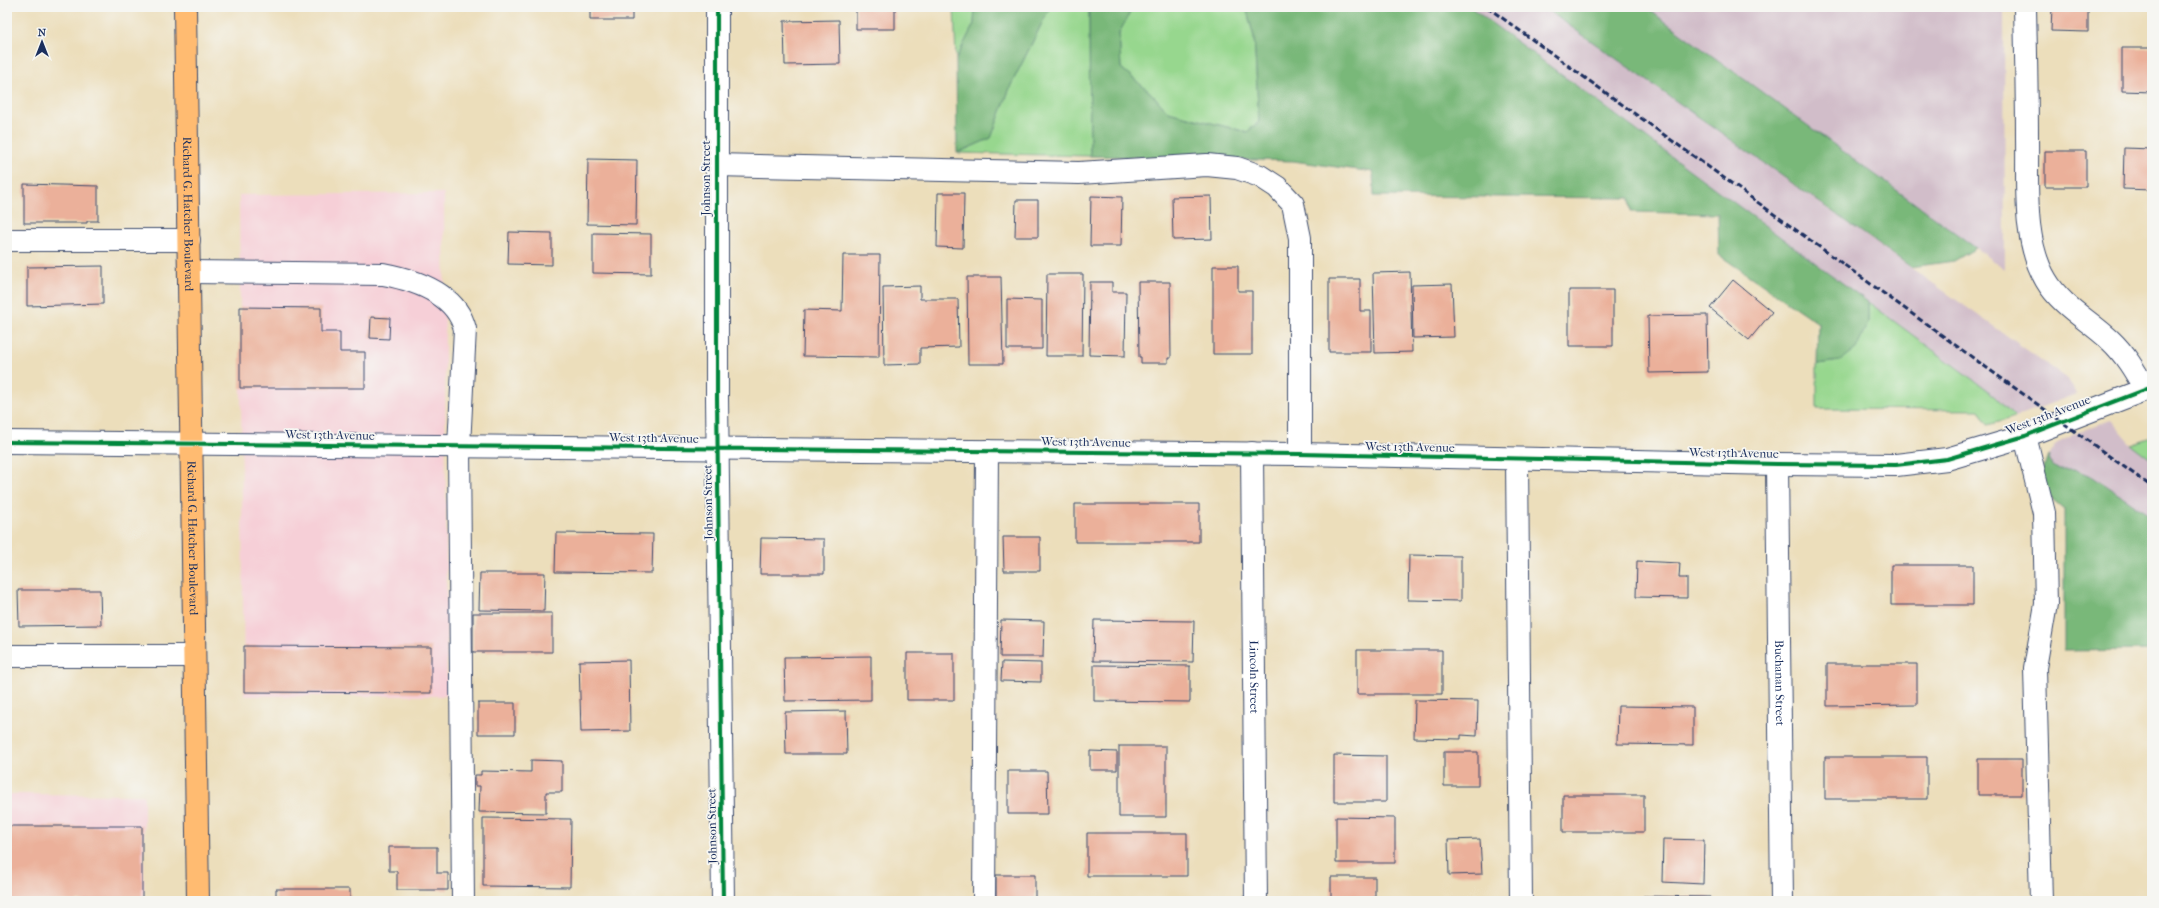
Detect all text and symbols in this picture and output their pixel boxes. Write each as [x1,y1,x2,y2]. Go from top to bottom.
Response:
north arrow [22,22,62,62]
text: N [38,26,47,39]
street label: Richard G. Hatcher Boulevard [180,137,196,292]
street label: Johnson Street [699,139,713,217]
street label: West 13th Avenue [2003,392,2092,438]
street label: West 13th Avenue [284,427,375,443]
street label: West 13th Avenue [608,430,699,446]
street label: West 13th Avenue [1040,434,1131,450]
street label: West 13th Avenue [1364,439,1455,455]
street label: West 13th Avenue [1688,445,1779,461]
street label: Richard G. Hatcher Boulevard [185,460,201,616]
street label: Johnson Street [700,463,716,541]
street label: Lincoln Street [1247,640,1261,715]
street label: Buchanan Street [1772,640,1787,727]
street label: Johnson Street [704,787,720,865]

